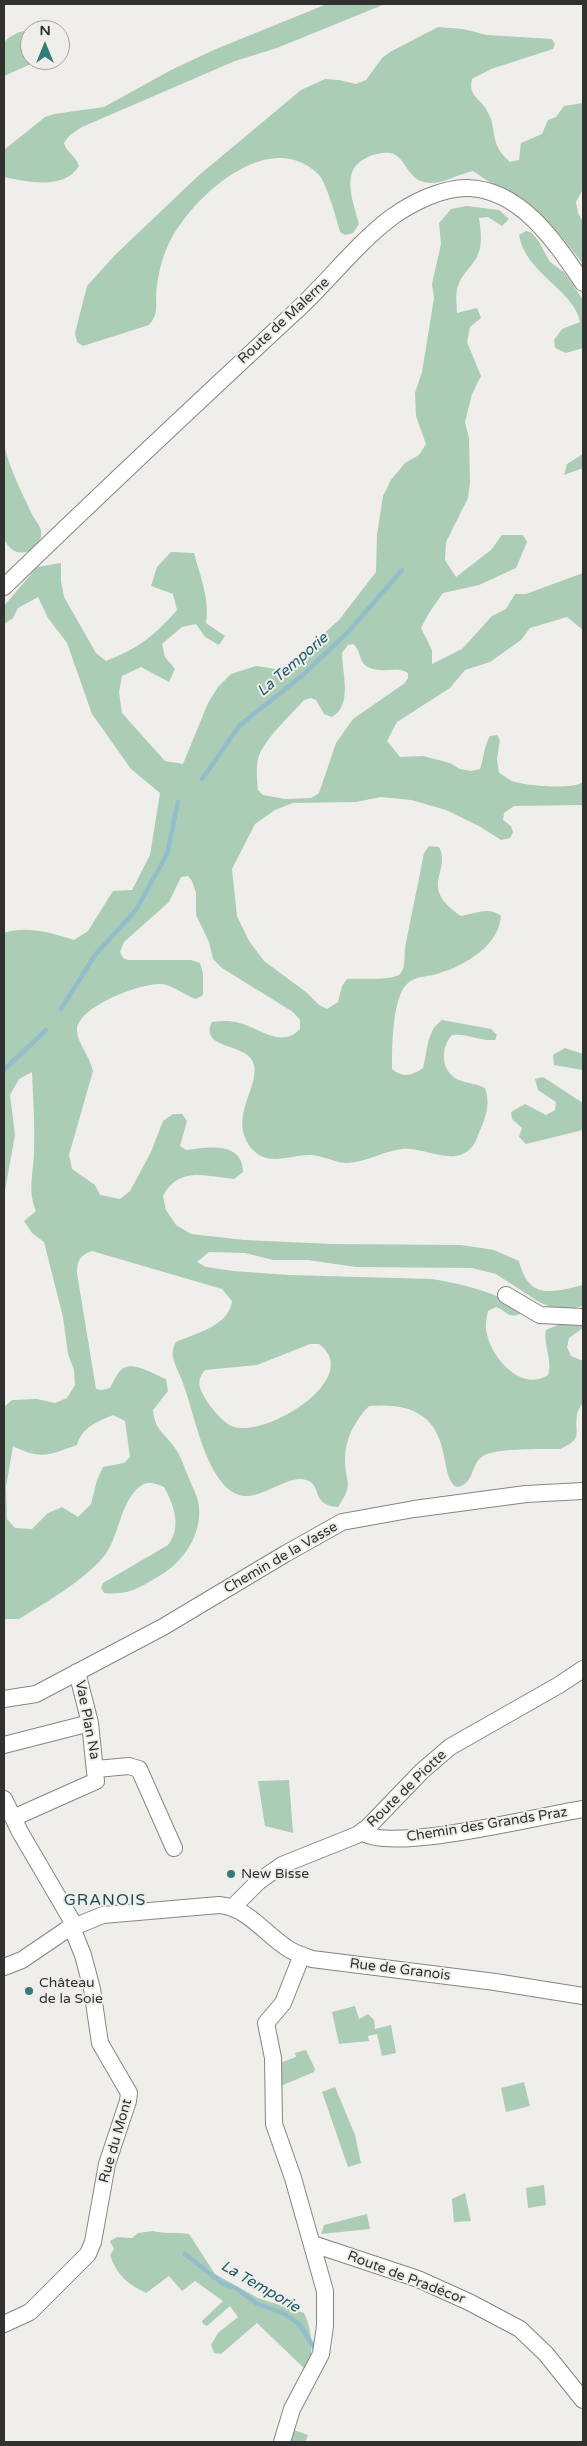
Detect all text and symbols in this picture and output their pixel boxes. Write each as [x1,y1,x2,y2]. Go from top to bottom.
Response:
north arrow [20,20,70,70]
text: N [39,22,51,39]
street label: Route de Malerne [235,274,333,368]
water label: La Temporie [254,629,332,701]
street label: Chemin de la Vasse [221,1519,341,1597]
street label: Vae Plan Na [71,1679,103,1761]
street label: Route de Piotte [364,1747,450,1831]
street label: Chemin des Grands Praz [405,1804,569,1846]
place label: New Bisse [241,1866,309,1882]
marker: New Bisse [225,1868,237,1880]
district label: GRANOIS [63,1891,147,1911]
street label: Rue de Granois [349,1955,451,1985]
place label: Château de la Soie [39,1975,103,2008]
marker: Château de la Soie [23,1985,35,1997]
street label: Rue du Mont [96,2097,136,2185]
street label: Route de Pradécor [345,2248,467,2308]
water label: La Temporie [217,2257,303,2317]

